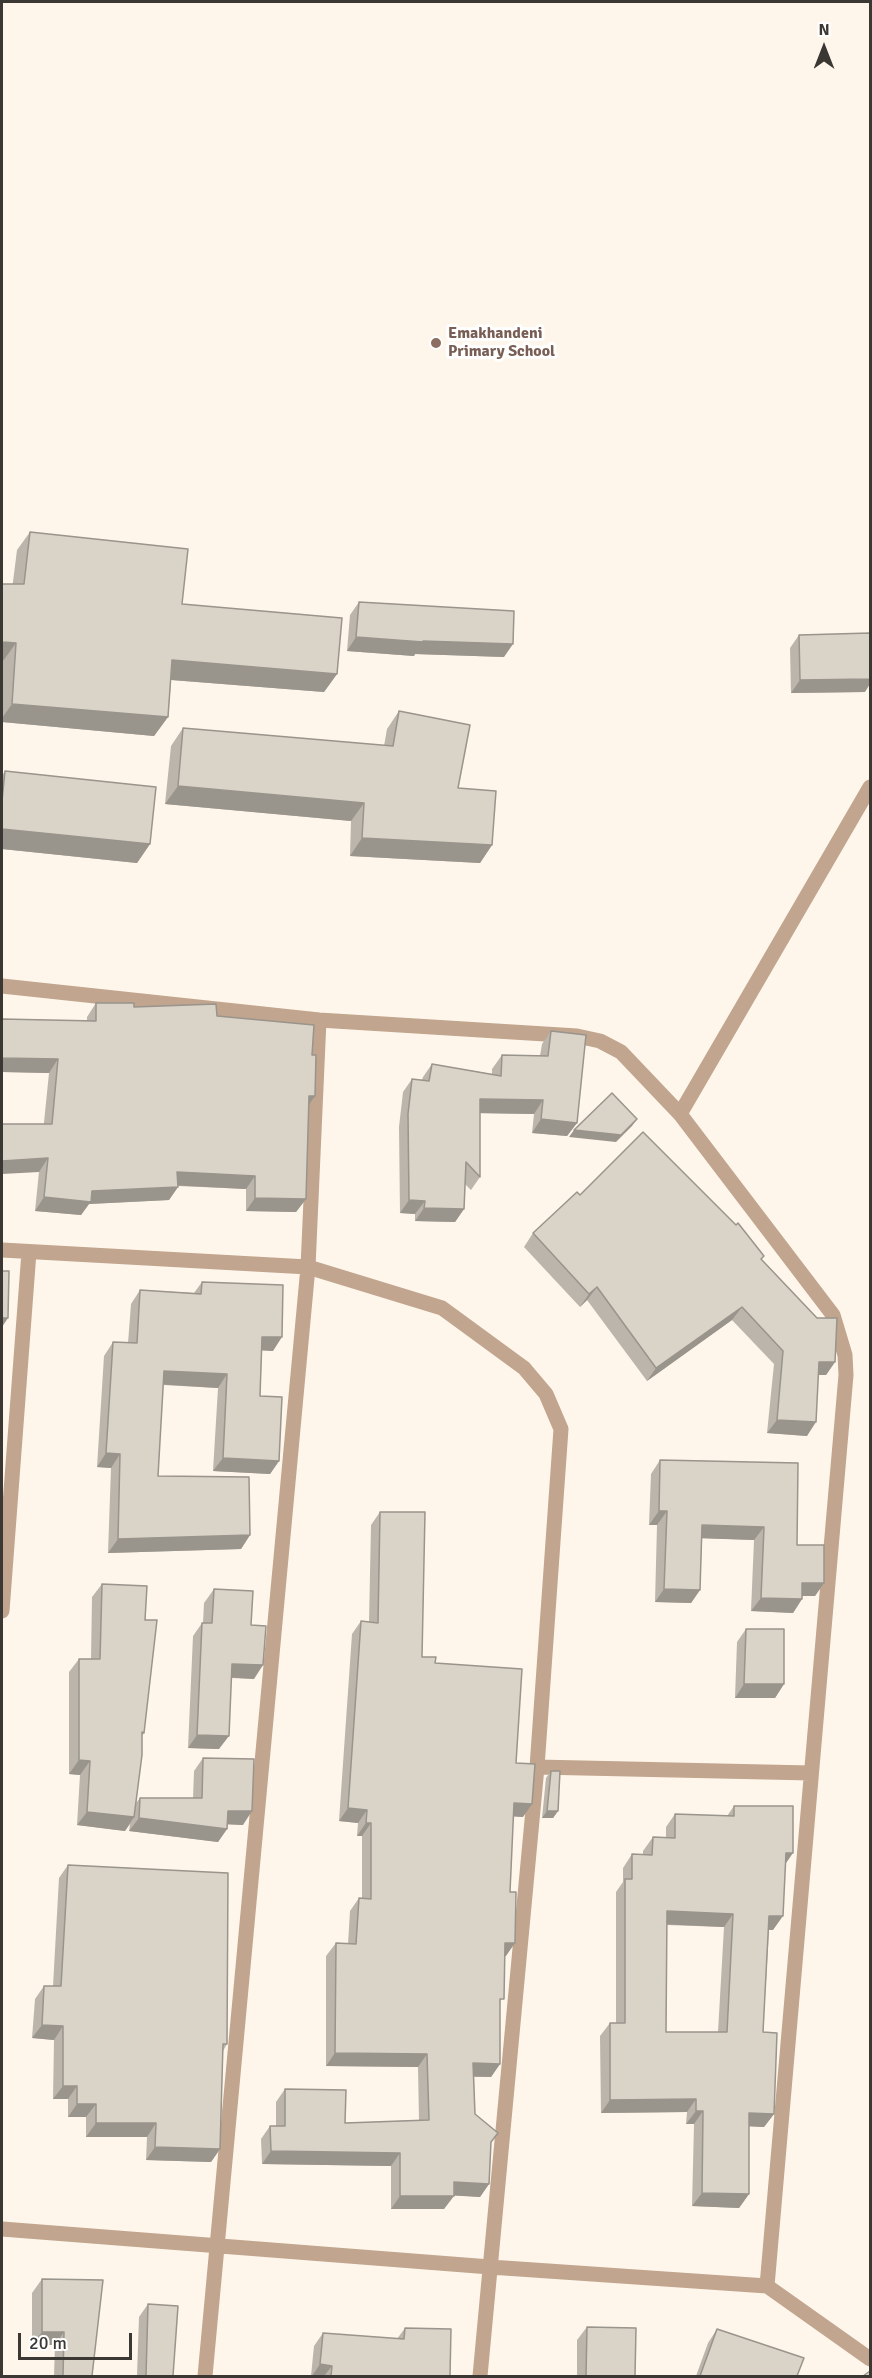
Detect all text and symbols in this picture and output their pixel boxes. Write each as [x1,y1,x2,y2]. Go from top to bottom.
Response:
north arrow [794,18,854,78]
text: N [818,20,830,40]
place label: Emakhandeni Primary School [448,324,555,362]
marker: Emakhandeni Primary School [429,336,443,350]
scale bar [21,2321,135,2359]
text: 20 m [29,2332,67,2354]

